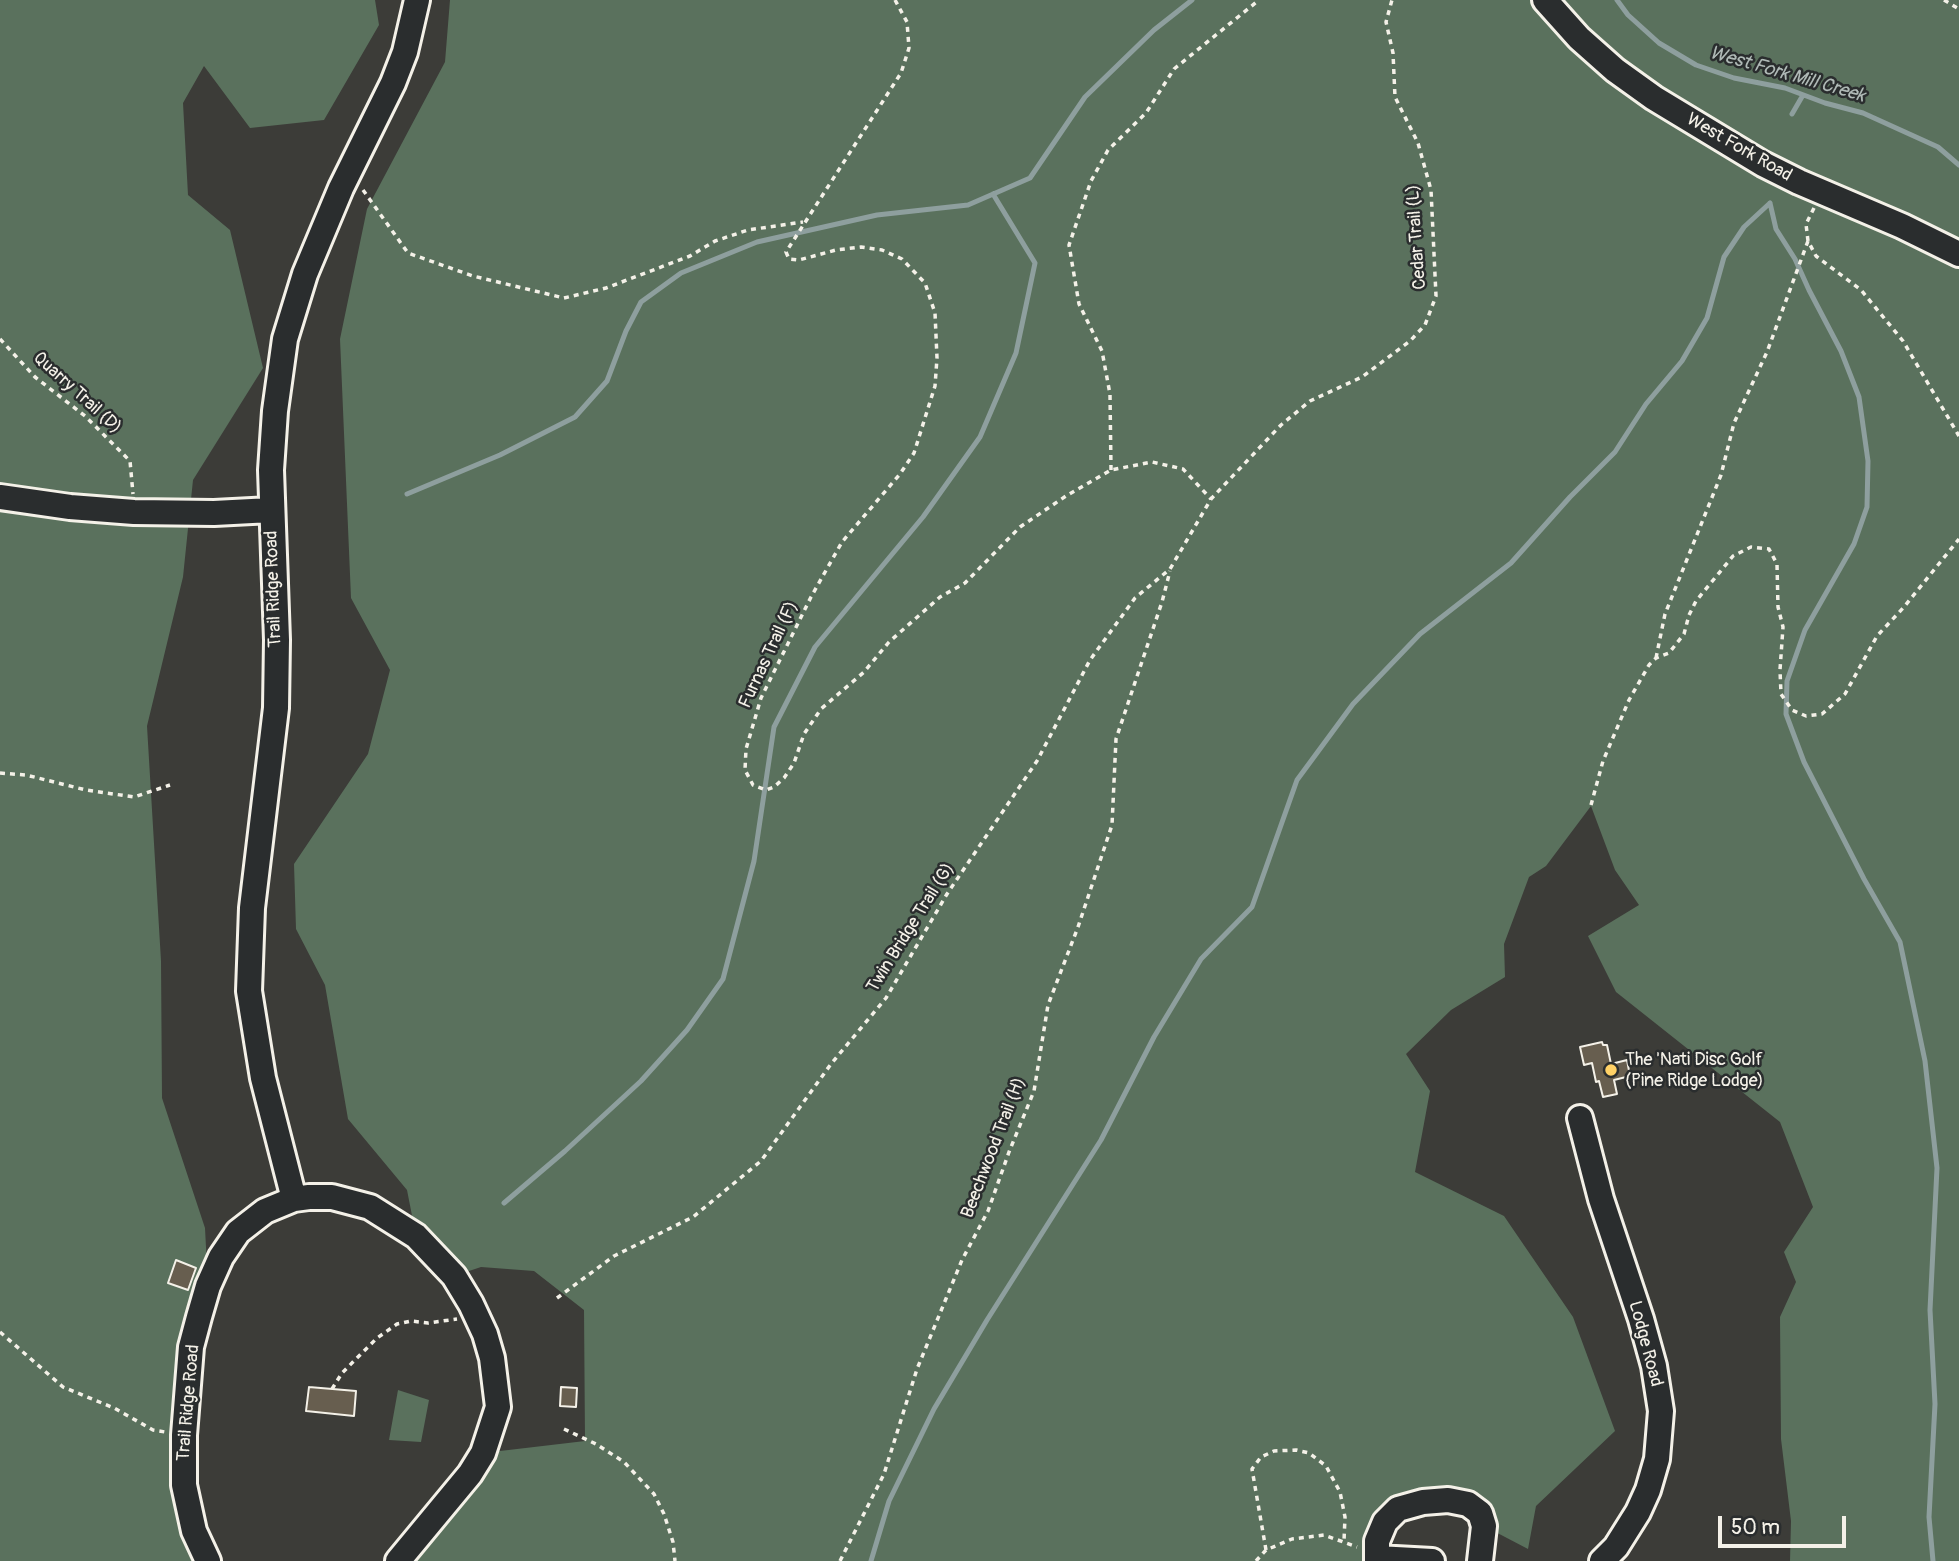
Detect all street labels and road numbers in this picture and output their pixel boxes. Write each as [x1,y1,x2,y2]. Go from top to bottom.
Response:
street label: West Fork Road [1682,109,1796,187]
street label: Cedar Trail (L) [1403,184,1431,290]
street label: Quarry Trail (D) [28,348,126,438]
street label: Trail Ridge Road [261,530,287,648]
street label: Furnas Trail (F) [735,598,803,712]
street label: Twin Bridge Trail (G) [862,859,960,997]
street label: Beechwood Trail (H) [957,1075,1031,1221]
street label: Lodge Road [1623,1299,1667,1389]
street label: Trail Ridge Road [173,1344,205,1462]

